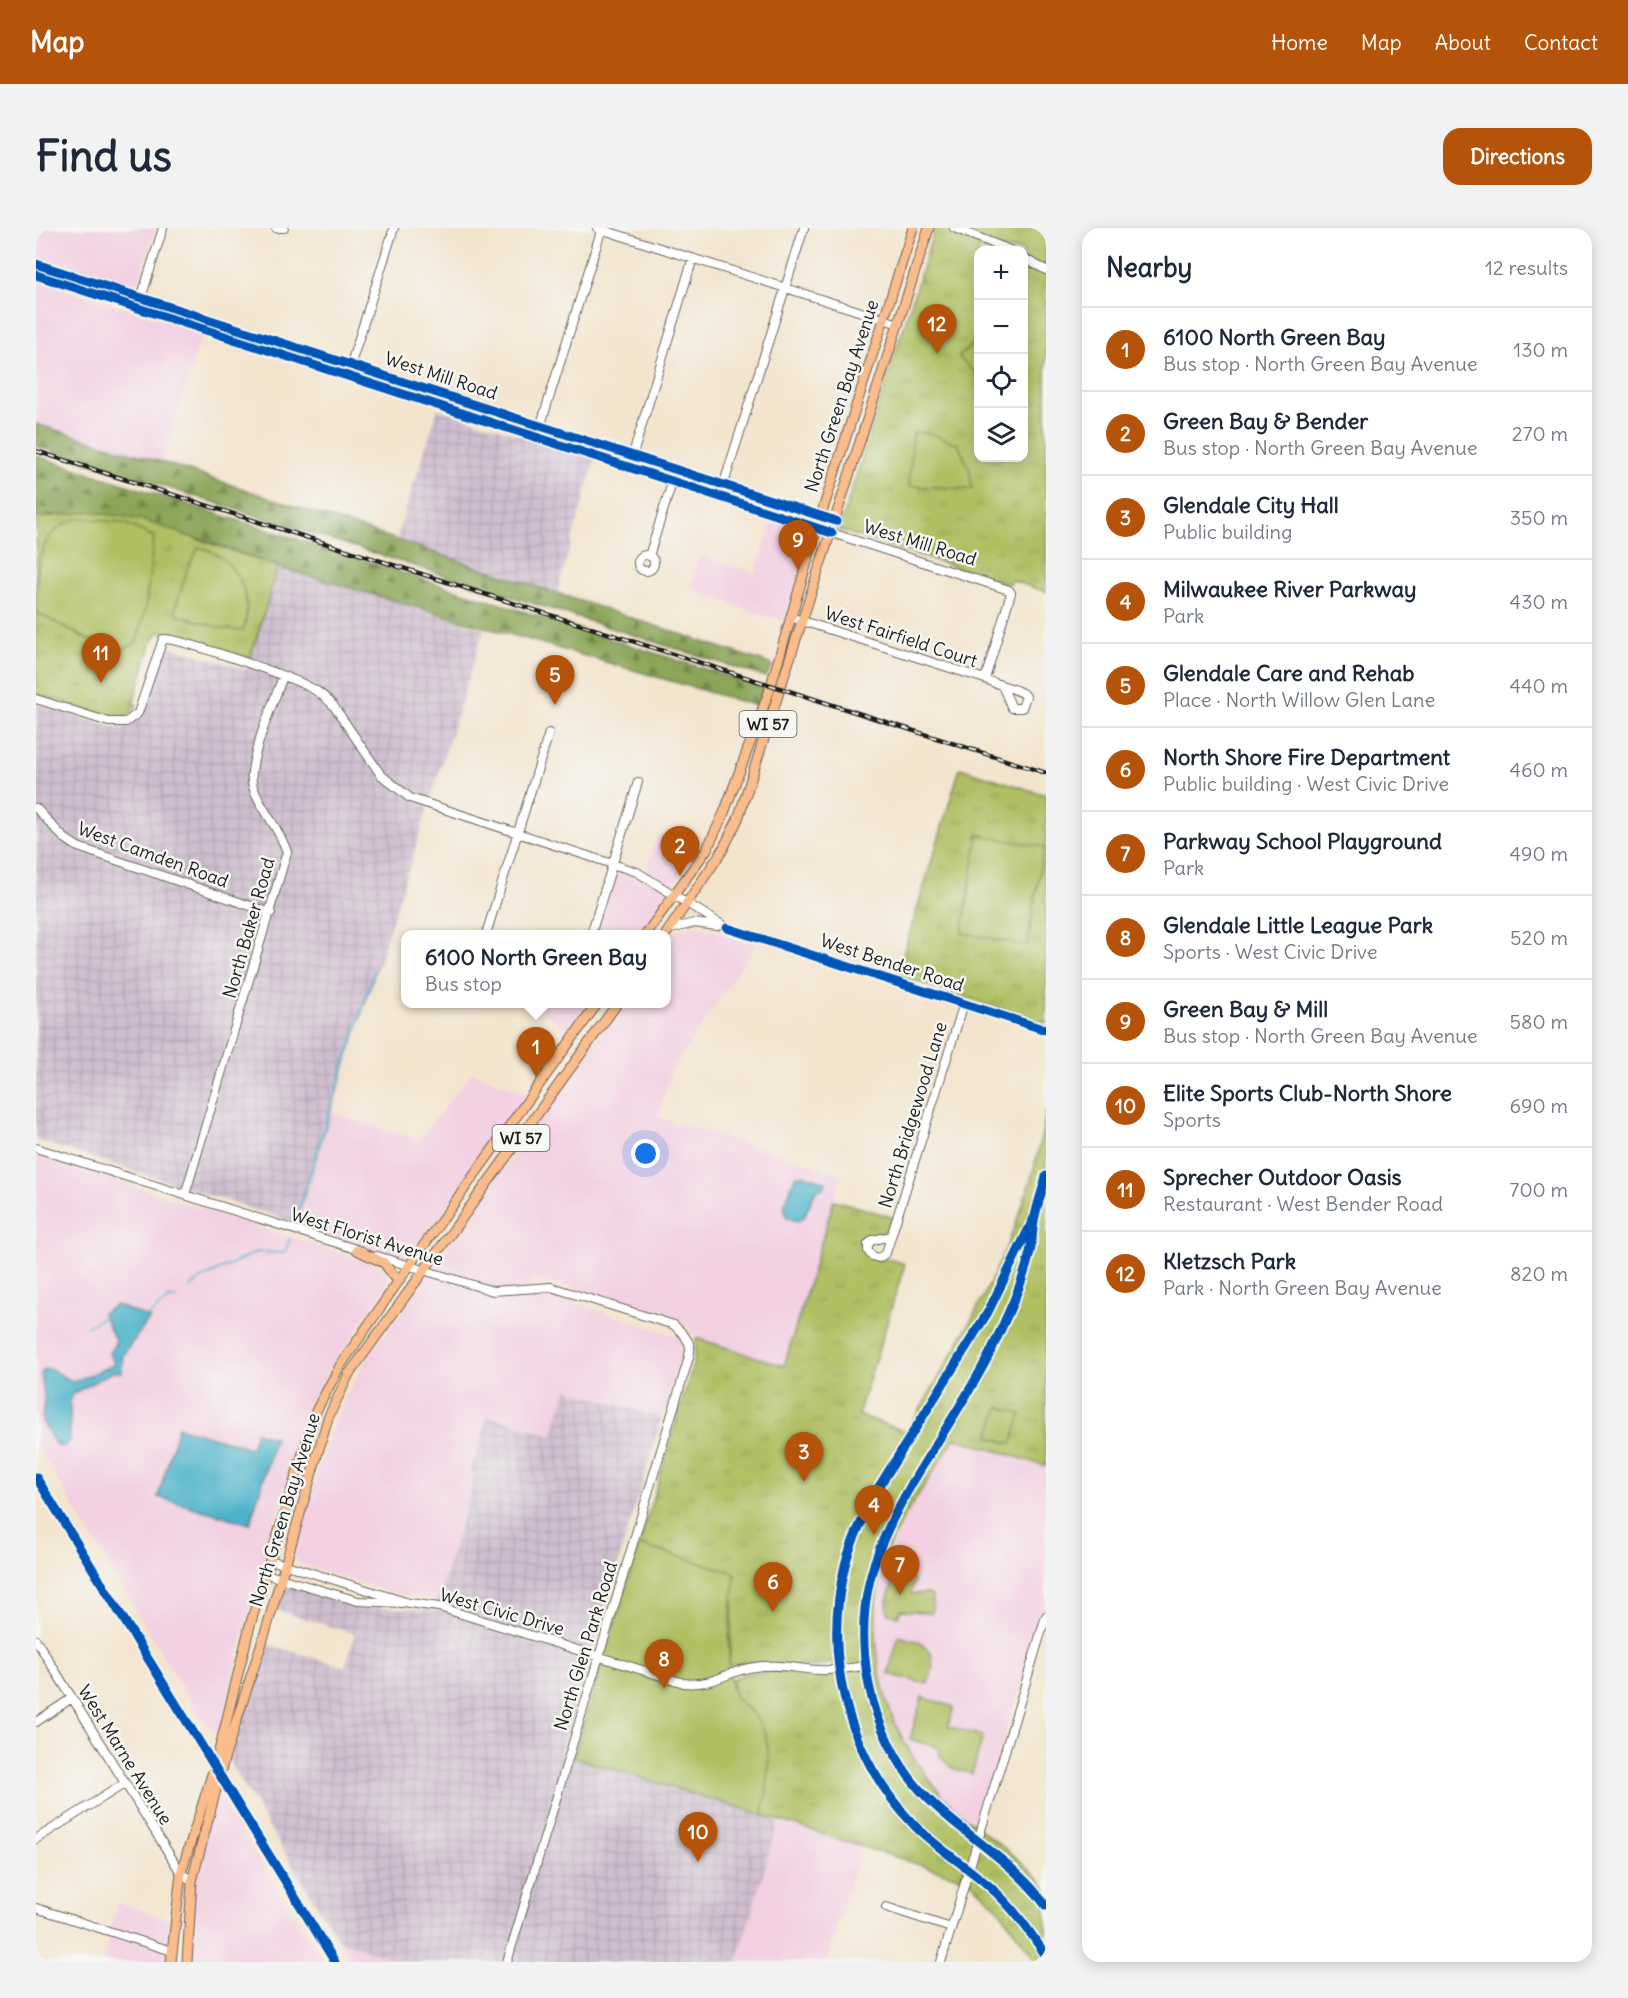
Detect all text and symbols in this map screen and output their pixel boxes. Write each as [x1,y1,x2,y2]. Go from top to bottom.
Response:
text: Map [30,24,84,60]
text: Home [1271,29,1328,56]
text: Map [1361,29,1402,56]
text: About [1435,29,1491,56]
text: Contact [1524,29,1598,56]
button: Directions [1443,128,1592,185]
text: Find us [36,130,172,182]
map controls [974,246,1028,462]
button: + [974,246,1028,300]
text: Nearby [1106,251,1192,284]
text: 12 results [1485,255,1568,280]
street label: North Green Bay Avenue [799,297,884,495]
button: − [974,300,1028,354]
pin: 12 [918,304,956,354]
text: 6100 North Green Bay [1163,323,1386,351]
text: 1 [1122,337,1129,362]
text: 130 m [1513,337,1568,362]
street label: West Mill Road [382,347,501,405]
text: Bus stop · North Green Bay Avenue [1163,351,1478,376]
button: locate [974,354,1028,408]
text: Green Bay & Bender [1163,407,1368,435]
button: layers [974,408,1028,462]
text: 2 [1120,421,1131,446]
text: 270 m [1512,421,1568,446]
text: Bus stop · North Green Bay Avenue [1163,435,1478,460]
text: Glendale City Hall [1163,491,1339,519]
text: 3 [1120,505,1131,530]
text: 350 m [1510,505,1568,530]
street label: West Mill Road [861,514,980,571]
text: Public building [1163,519,1292,544]
pin: 9 [778,520,818,570]
text: Milwaukee River Parkway [1163,575,1417,603]
text: 4 [1120,589,1131,614]
text: 430 m [1510,589,1568,614]
street label: West Fairfield Court [822,601,980,672]
text: Park [1163,603,1204,628]
pin: 11 [82,634,120,683]
pin: 5 [536,656,574,705]
text: Glendale Care and Rehab [1163,659,1414,687]
text: 5 [1120,673,1131,698]
text: 440 m [1509,673,1568,698]
text: Place · North Willow Glen Lane [1163,687,1435,712]
road number: WI 57 [740,711,796,737]
text: North Shore Fire Department [1163,743,1450,771]
text: 6 [1120,757,1131,782]
text: 460 m [1509,757,1568,782]
text: Public building · West Civic Drive [1163,771,1449,796]
street label: West Camden Road [75,817,232,893]
pin: 2 [660,826,700,876]
text: Parkway School Playground [1163,827,1442,855]
text: 7 [1121,841,1130,866]
text: 490 m [1509,841,1568,866]
street label: North Baker Road [217,855,280,1001]
text: Park [1163,855,1204,880]
text: Glendale Little League Park [1163,911,1433,939]
text: 8 [1120,925,1131,950]
text: 520 m [1510,925,1568,950]
street label: West Bender Road [817,928,967,997]
popup [401,930,671,1008]
text: Sports · West Civic Drive [1163,939,1378,964]
text: 6100 North Green Bay [425,943,647,971]
text: Bus stop [425,971,502,996]
text: Green Bay & Mill [1163,995,1328,1023]
text: 9 [1120,1009,1131,1034]
text: 580 m [1510,1009,1568,1034]
street label: North Bridgewood Lane [873,1019,952,1211]
text: Bus stop · North Green Bay Avenue [1163,1023,1478,1048]
pin: 1 [516,1028,556,1077]
text: Elite Sports Club-North Shore [1163,1079,1452,1107]
text: 10 [1115,1093,1136,1118]
text: 690 m [1510,1093,1568,1118]
text: Sports [1163,1107,1221,1132]
road number: WI 57 [492,1125,550,1151]
your location [631,1139,660,1168]
text: Sprecher Outdoor Oasis [1163,1163,1402,1191]
text: 11 [1118,1177,1133,1202]
text: 700 m [1510,1177,1568,1202]
text: Restaurant · West Bender Road [1163,1191,1443,1216]
street label: West Florist Avenue [288,1202,446,1271]
text: Kletzsch Park [1163,1247,1296,1275]
text: 12 [1116,1261,1135,1286]
text: 820 m [1510,1261,1568,1286]
text: Park · North Green Bay Avenue [1163,1275,1442,1300]
street label: North Green Bay Avenue [244,1410,325,1609]
pin: 3 [784,1432,824,1482]
pin: 4 [854,1486,894,1535]
pin: 7 [880,1546,920,1595]
street label: North Glen Park Road [549,1558,622,1733]
pin: 6 [754,1562,792,1612]
street label: West Civic Drive [437,1583,567,1640]
pin: 8 [644,1640,684,1689]
street label: West Marne Avenue [73,1680,178,1829]
pin: 10 [678,1812,718,1862]

